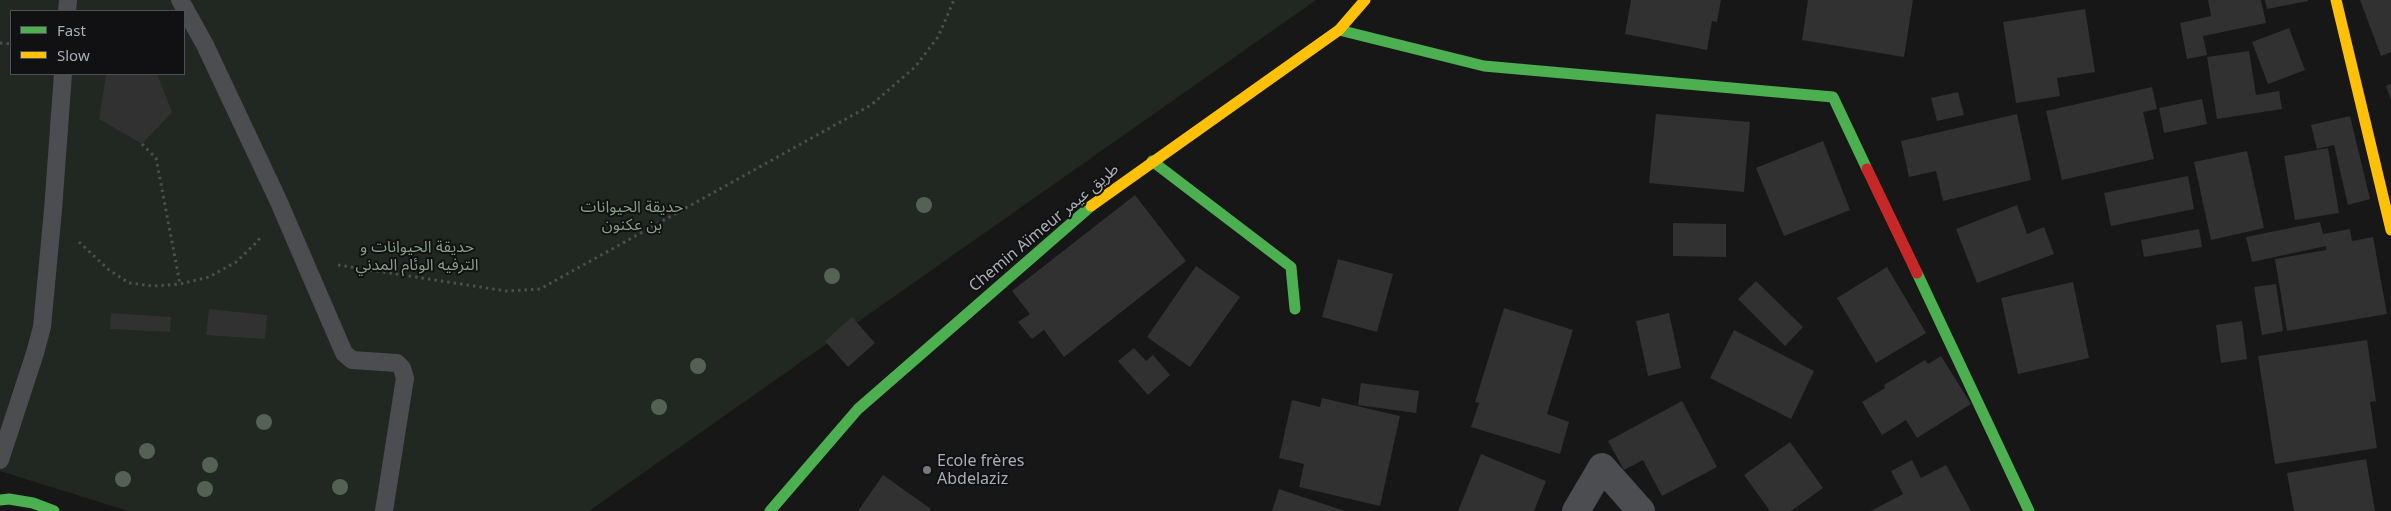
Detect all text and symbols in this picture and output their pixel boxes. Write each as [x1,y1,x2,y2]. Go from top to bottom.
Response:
legend [10,10,185,75]
text: Fast [57,20,86,40]
text: Slow [57,45,90,65]
street label: Chemin Aïmeur طريق عيمر [965,160,1123,296]
park label: حديقة الحيوانات بن عكنون [581,197,683,235]
park label: حديقة الحيوانات و الترفيه الوئام المدني [355,237,479,275]
place label: Ecole frères Abdelaziz [937,451,1024,489]
marker: Ecole frères Abdelaziz [921,464,933,476]

